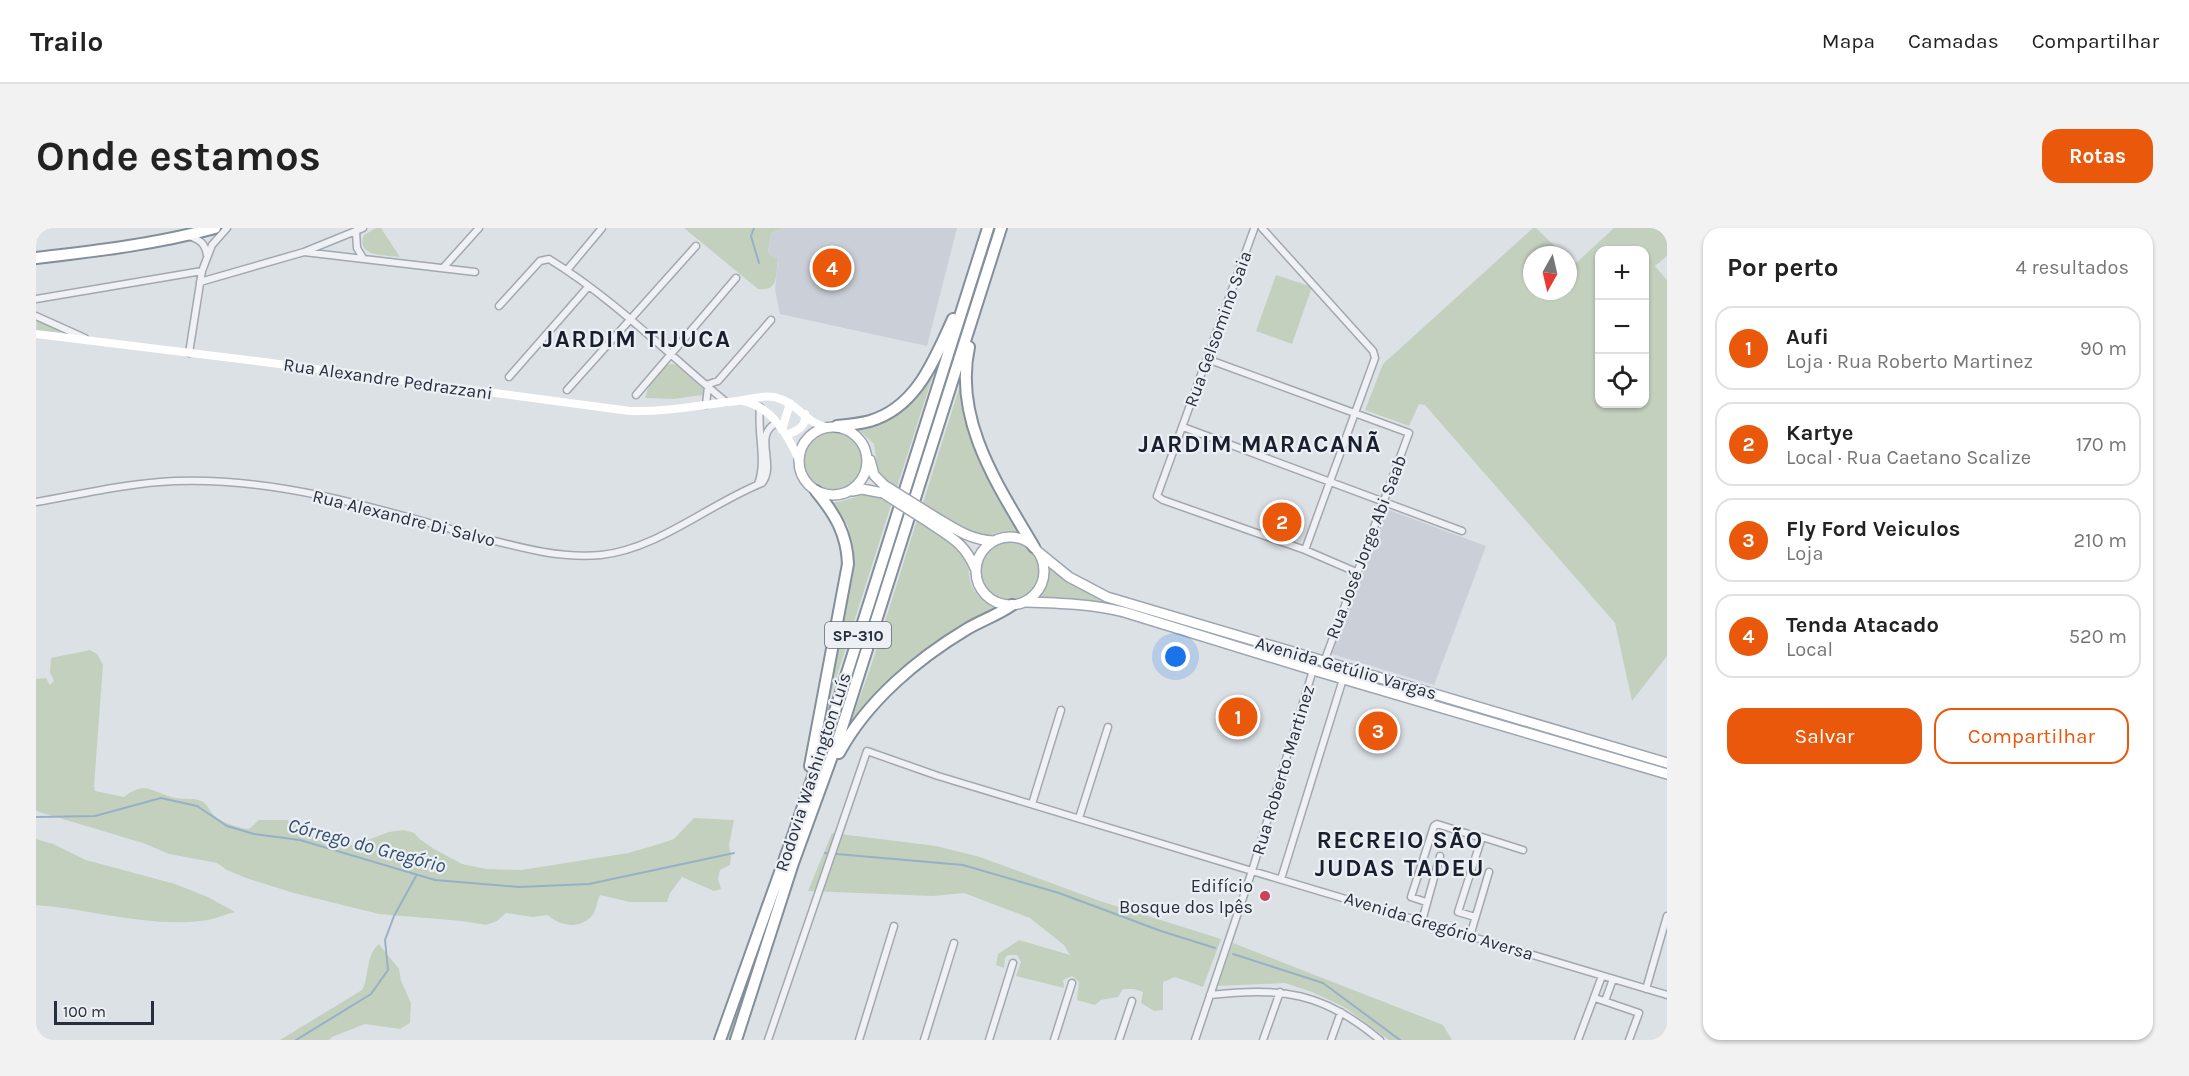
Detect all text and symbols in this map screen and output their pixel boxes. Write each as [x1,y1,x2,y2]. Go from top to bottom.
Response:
text: Trailo [30,25,103,58]
text: Mapa [1822,29,1875,53]
text: Camadas [1908,29,1999,53]
text: Compartilhar [2032,29,2159,53]
button: Rotas [2042,129,2153,183]
text: Onde estamos [36,131,321,181]
pin: 4 [812,246,852,291]
north arrow [1523,246,1577,300]
map controls [1595,246,1649,408]
button: + [1595,246,1649,300]
street label: Rua Gelsomino Saia [1180,248,1256,410]
text: Por perto [1727,252,1838,283]
text: 4 resultados [2016,256,2129,279]
button: − [1595,300,1649,354]
text: Aufi [1786,324,1829,350]
district label: JARDIM TIJUCA [543,325,731,353]
text: 1 [1745,337,1752,360]
text: 90 m [2080,337,2127,360]
text: Loja · Rua Roberto Martinez [1786,350,2033,373]
street label: Rua Alexandre Pedrazzani [282,353,494,405]
button: locate [1595,354,1649,408]
text: Kartye [1786,420,1853,446]
district label: JARDIM MARACANÃ [1138,430,1382,458]
text: 2 [1742,433,1755,456]
text: 170 m [2076,433,2127,456]
text: Local · Rua Caetano Scalize [1786,446,2031,469]
street label: Rua José Jorge Abi Saab [1321,452,1411,642]
street label: Rua Alexandre Di Salvo [310,485,498,551]
pin: 2 [1262,500,1302,544]
text: Fly Ford Veiculos [1786,516,1960,542]
text: 3 [1742,529,1755,552]
text: 210 m [2073,529,2127,552]
text: Loja [1786,542,1824,565]
text: Tenda Atacado [1786,612,1939,638]
road number: SP-310 [825,622,891,648]
text: 4 [1743,625,1754,648]
text: 520 m [2069,625,2127,648]
street label: Avenida Getúlio Vargas [1253,632,1439,704]
text: Local [1786,638,1833,661]
your location [1161,642,1190,671]
street label: Rodovia Washington Luís [770,670,856,874]
street label: Rua Roberto Martinez [1247,682,1319,858]
pin: 1 [1218,694,1258,740]
pin: 3 [1358,708,1398,754]
button: Salvar [1727,708,1922,764]
button: Compartilhar [1934,708,2129,764]
water label: Córrego do Gregório [285,813,449,878]
district label: RECREIO SÃO JUDAS TADEU [1315,826,1485,882]
place label: Edifício Bosque dos Ipês [1119,875,1253,918]
street label: Avenida Gregório Aversa [1342,887,1536,965]
marker: Edifício Bosque dos Ipês [1258,889,1272,903]
scale bar [54,998,154,1026]
text: 100 m [63,1002,106,1021]

